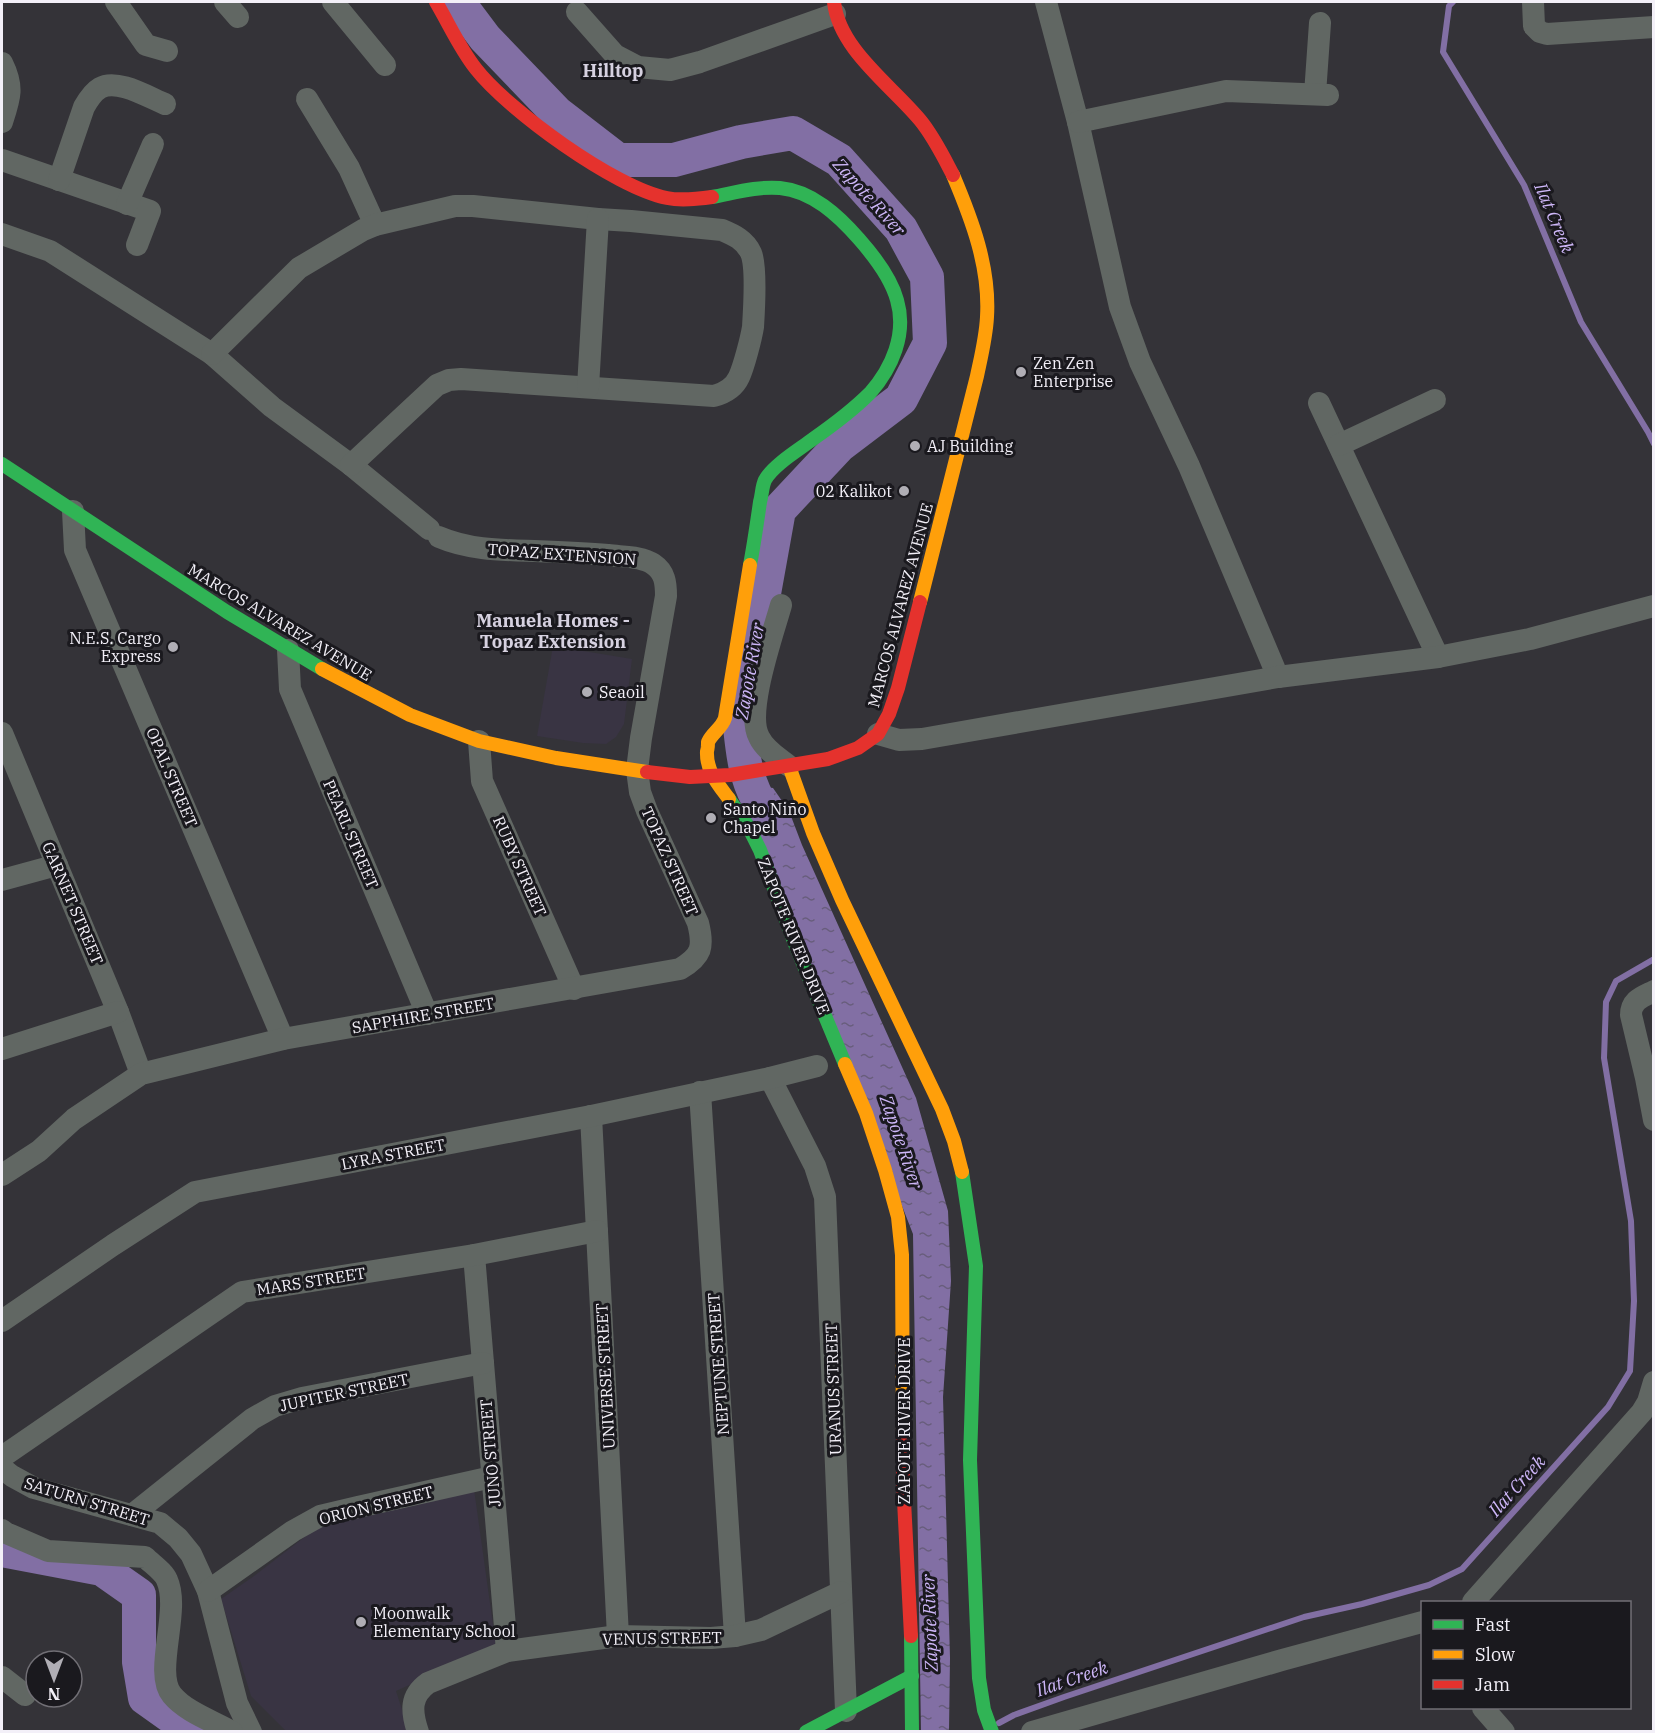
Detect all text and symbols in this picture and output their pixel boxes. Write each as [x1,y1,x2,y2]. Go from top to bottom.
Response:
district label: Hilltop [583,59,643,82]
water label: Zapote River [828,152,911,241]
water label: Ilat Creek [1529,178,1580,257]
place label: Zen Zen Enterprise [1033,353,1113,391]
marker: Zen Zen Enterprise [1014,365,1028,379]
place label: AJ Building [927,436,1014,456]
marker: AJ Building [908,439,922,453]
place label: 02 Kalikot [816,481,892,501]
marker: 02 Kalikot [897,484,911,498]
street label: MARCOS ALVAREZ AVENUE [863,501,937,709]
street label: TOPAZ EXTENSION [487,539,637,569]
street label: MARCOS ALVAREZ AVENUE [184,559,376,685]
district label: Manuela Homes - Topaz Extension [476,609,630,653]
water label: Zapote River [730,620,769,722]
place label: N.E.S. Cargo Express [69,628,161,666]
marker: N.E.S. Cargo Express [166,640,180,654]
place label: Seaoil [599,682,645,702]
marker: Seaoil [580,685,594,699]
street label: OPAL STREET [142,724,202,830]
street label: PEARL STREET [319,776,383,892]
place label: Santo Niño Chapel [723,799,807,837]
street label: TOPAZ STREET [637,803,703,919]
marker: Santo Niño Chapel [704,811,718,825]
street label: RUBY STREET [489,813,551,919]
street label: GARNET STREET [38,839,108,967]
street label: ZAPOTE RIVER DRIVE [753,855,835,1017]
street label: SAPPHIRE STREET [350,993,496,1037]
water label: Zapote River [874,1091,929,1193]
street label: LYRA STREET [339,1134,447,1174]
street label: MARS STREET [255,1263,367,1299]
street label: NEPTUNE STREET [703,1292,733,1436]
street label: UNIVERSE STREET [591,1303,619,1449]
street label: URANUS STREET [821,1323,845,1455]
street label: ZAPOTE RIVER DRIVE [894,1338,914,1505]
street label: JUPITER STREET [278,1369,410,1415]
street label: JUNO STREET [475,1398,505,1508]
water label: Ilat Creek [1483,1450,1550,1522]
street label: SATURN STREET [22,1472,152,1530]
street label: ORION STREET [317,1481,435,1529]
water label: Zapote River [916,1573,943,1673]
legend [1421,1601,1631,1709]
place label: Moonwalk Elementary School [373,1603,516,1641]
text: Fast [1475,1613,1510,1636]
marker: Moonwalk Elementary School [354,1615,368,1629]
street label: VENUS STREET [602,1627,722,1649]
text: Slow [1475,1643,1515,1666]
north arrow [24,1649,84,1709]
water label: Ilat Creek [1032,1655,1111,1702]
text: Jam [1475,1673,1510,1696]
text: N [48,1684,60,1704]

